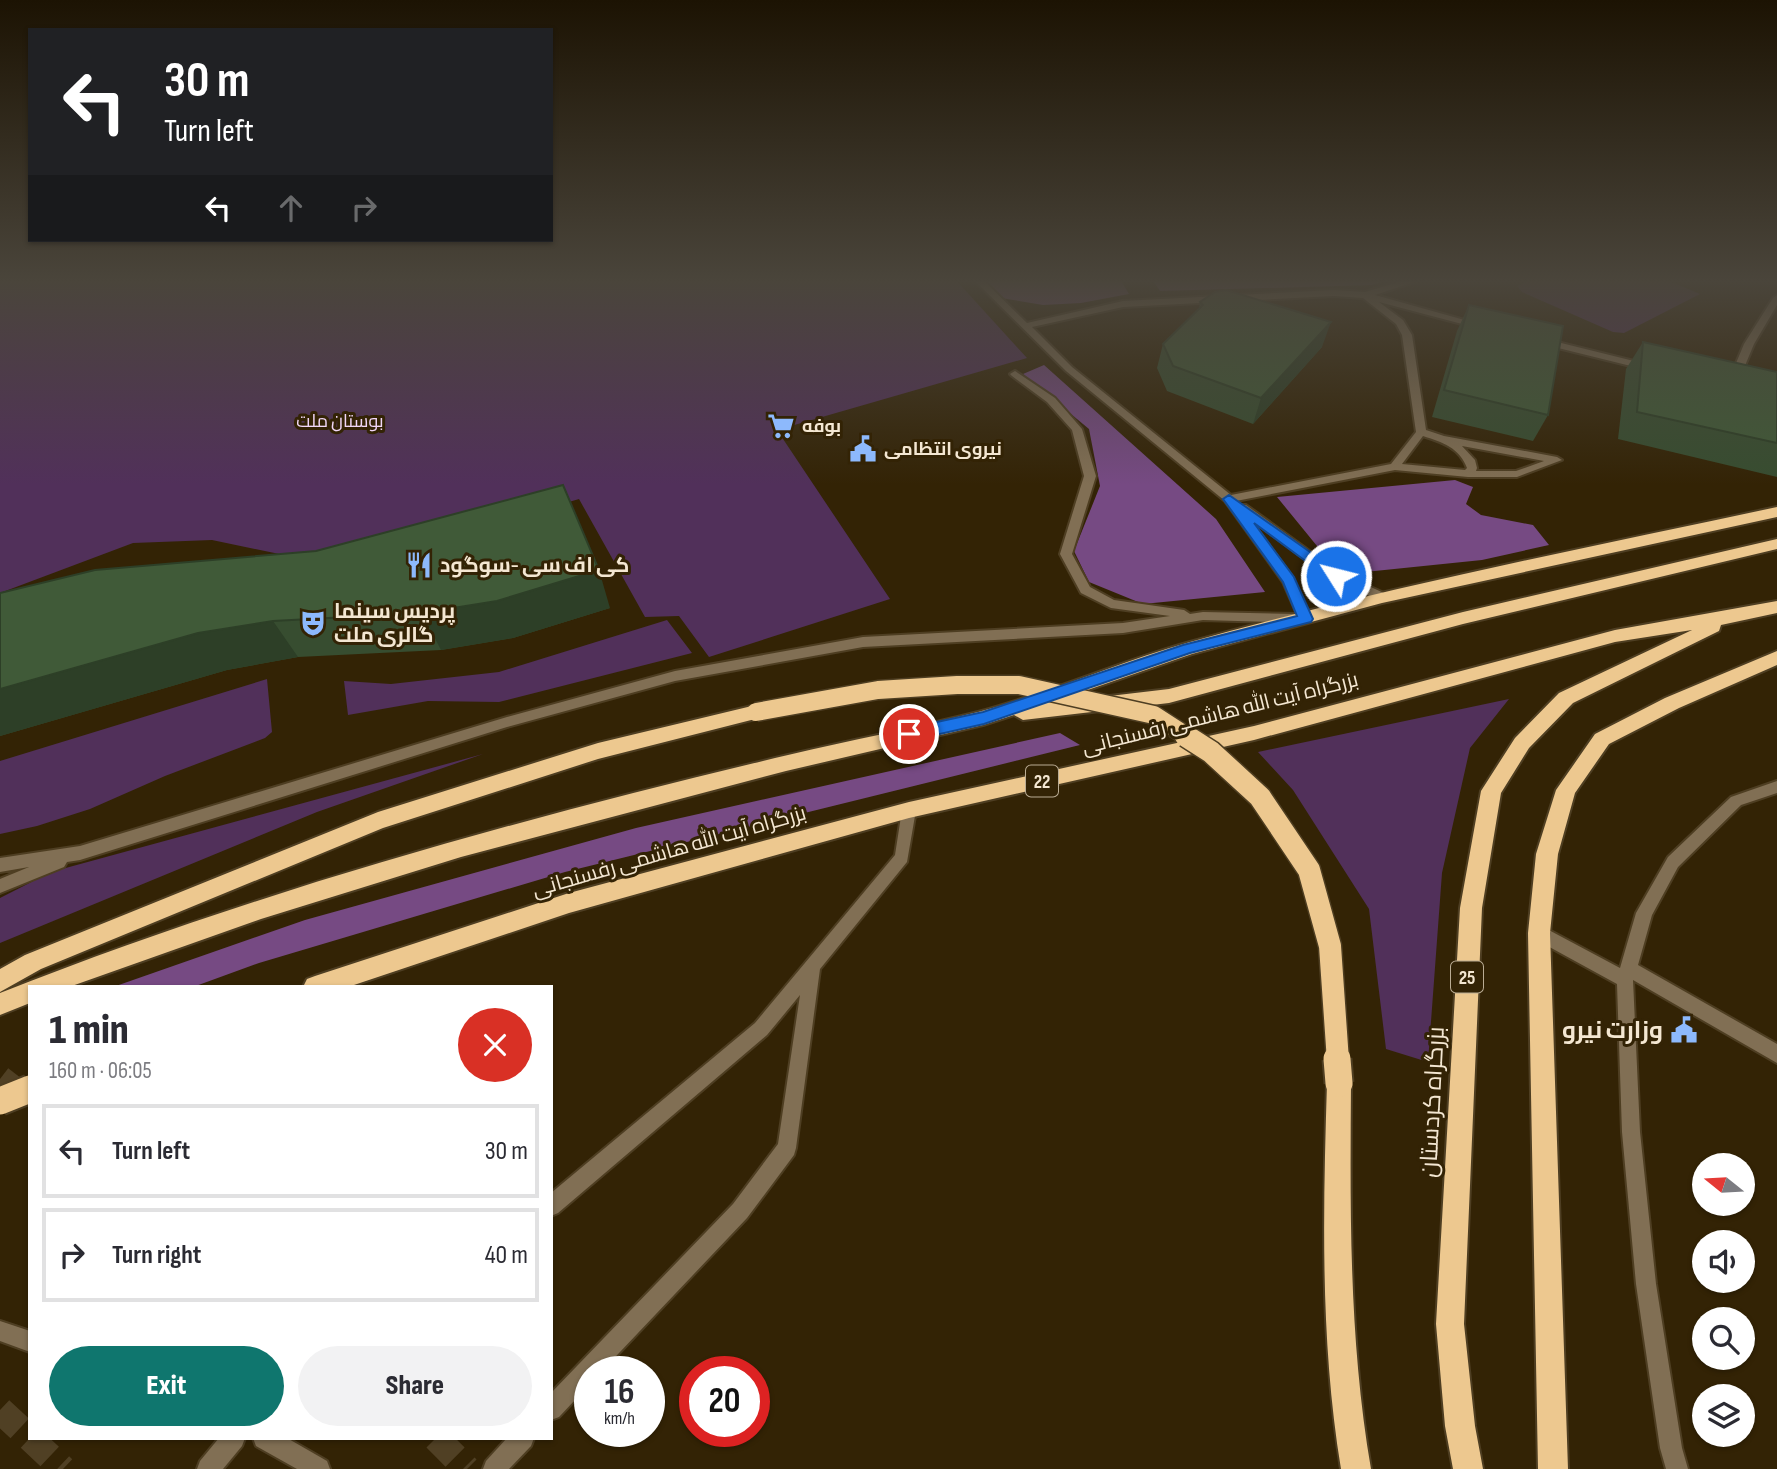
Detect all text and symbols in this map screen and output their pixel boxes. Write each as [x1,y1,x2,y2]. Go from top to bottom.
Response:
text: 30 m [164,52,249,111]
icon: left [49,56,140,147]
text: Turn left [164,112,254,151]
icon: left [199,189,237,227]
icon: ahead [272,189,310,227]
icon: right [345,189,383,227]
park label: بوستان ملت [296,411,384,432]
supermarket icon: بوفه [766,411,796,441]
place label: بوفه [802,416,841,437]
public building icon: نیروی انتظامی [848,434,878,464]
place label: نیروی انتظامی [884,439,1002,460]
position arrow [1299,539,1373,613]
restaurant icon: کی اف سی -سوگود [404,550,434,580]
place label: کی اف سی -سوگود [440,553,629,578]
place label: پردیس سینما گالری ملت [334,599,456,648]
theatre icon: پردیس سینما گالری ملت [298,608,328,638]
street label: بزرگراه آیت الله هاشمی رفسنجانی [1079,665,1361,760]
pin [879,704,939,764]
icon: arrive [890,715,928,753]
road number: 22 [1026,766,1058,796]
street label: بزرگراه آیت الله هاشمی رفسنجانی [529,798,809,903]
road number: 25 [1451,962,1483,993]
text: 1 min [49,1005,129,1056]
button: close [458,1008,532,1082]
public building icon: وزارت نیرو [1669,1015,1699,1045]
place label: وزارت نیرو [1562,1016,1663,1045]
street label: بزرگراه کردستان [1414,1026,1451,1178]
text: 160 m · 06:05 [49,1057,152,1085]
icon: left [53,1132,91,1170]
text: Turn left [112,1136,190,1167]
text: 30 m [485,1136,528,1167]
north arrow [1692,1153,1755,1216]
map controls [1692,1153,1755,1447]
button: sound [1692,1230,1755,1293]
icon: right [53,1236,91,1274]
text: Turn right [112,1240,201,1271]
text: 40 m [485,1240,528,1271]
button: search [1692,1307,1755,1370]
button: Exit [49,1346,284,1426]
button: Share [298,1346,532,1426]
speed limit sign: 20 [679,1356,770,1447]
text: 16 [604,1371,635,1414]
button: layers [1692,1384,1755,1447]
text: km/h [604,1408,635,1429]

